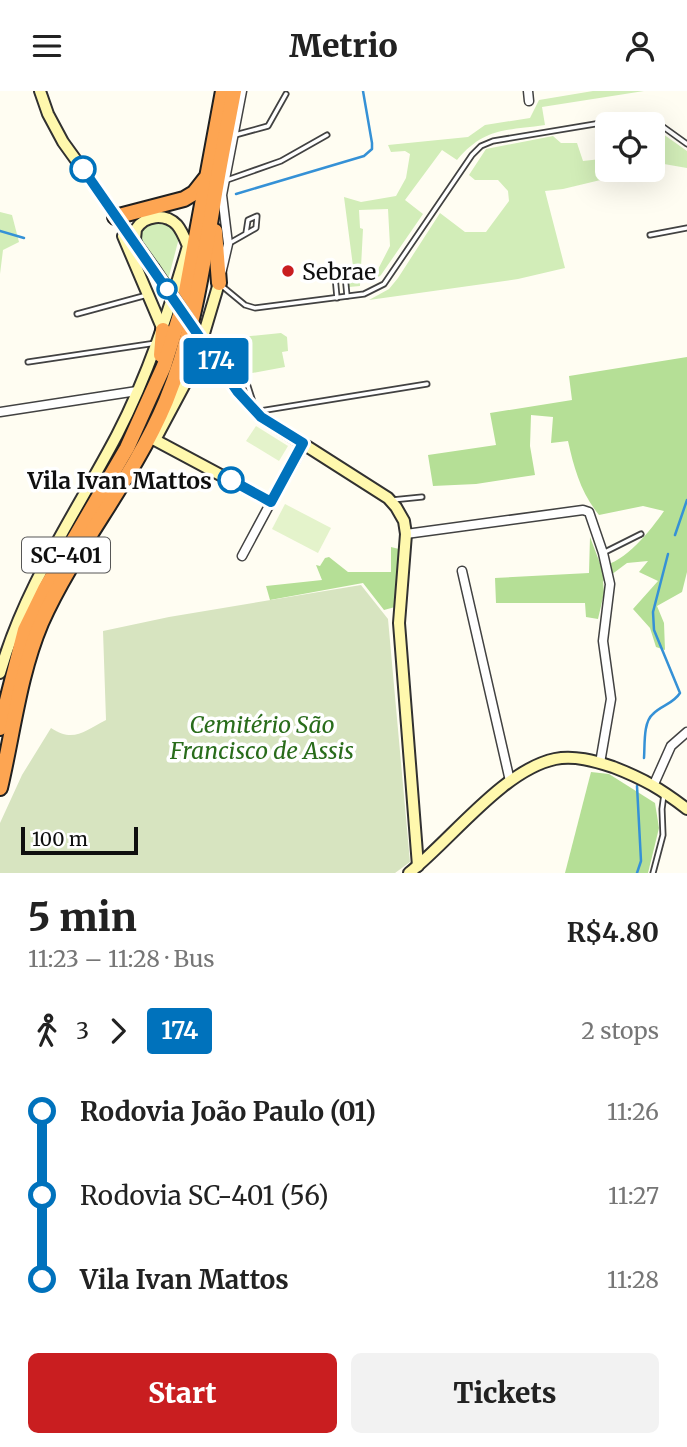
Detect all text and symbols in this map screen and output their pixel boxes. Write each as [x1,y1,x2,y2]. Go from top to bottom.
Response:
text: Metrio [289,26,398,66]
icon: menu [28,27,66,65]
icon: person [621,27,659,65]
map controls [595,112,665,182]
button: locate [595,112,665,182]
unlabelled marker [70,156,96,182]
place label: Sebrae [302,257,376,286]
marker: Sebrae [280,263,296,279]
unlabelled marker [157,279,177,299]
line badge: 174 [176,338,256,384]
text: 174 [197,345,235,376]
place label: Vila Ivan Mattos [26,466,212,495]
marker: Vila Ivan Mattos [218,467,244,493]
road number: SC-401 [22,538,110,573]
park label: Cemitério São Francisco de Assis [169,710,354,765]
scale bar [21,824,138,856]
text: 100 m [32,827,88,851]
text: 5 min [28,894,137,941]
text: R$4.80 [567,916,659,949]
text: 11:23 – 11:28 · Bus [28,944,215,973]
icon: walk [28,1012,66,1050]
icon: forward [99,1012,137,1050]
text: 174 [161,1015,198,1046]
text: 3 [76,1016,89,1045]
text: 2 stops [581,1016,659,1045]
text: Rodovia João Paulo (01) [80,1095,376,1128]
text: 11:26 [607,1097,659,1126]
text: Rodovia SC-401 (56) [80,1179,329,1212]
text: 11:27 [608,1181,659,1210]
text: Vila Ivan Mattos [80,1263,289,1296]
text: 11:28 [607,1265,659,1294]
button: Start [28,1353,337,1433]
button: Tickets [351,1353,659,1433]

